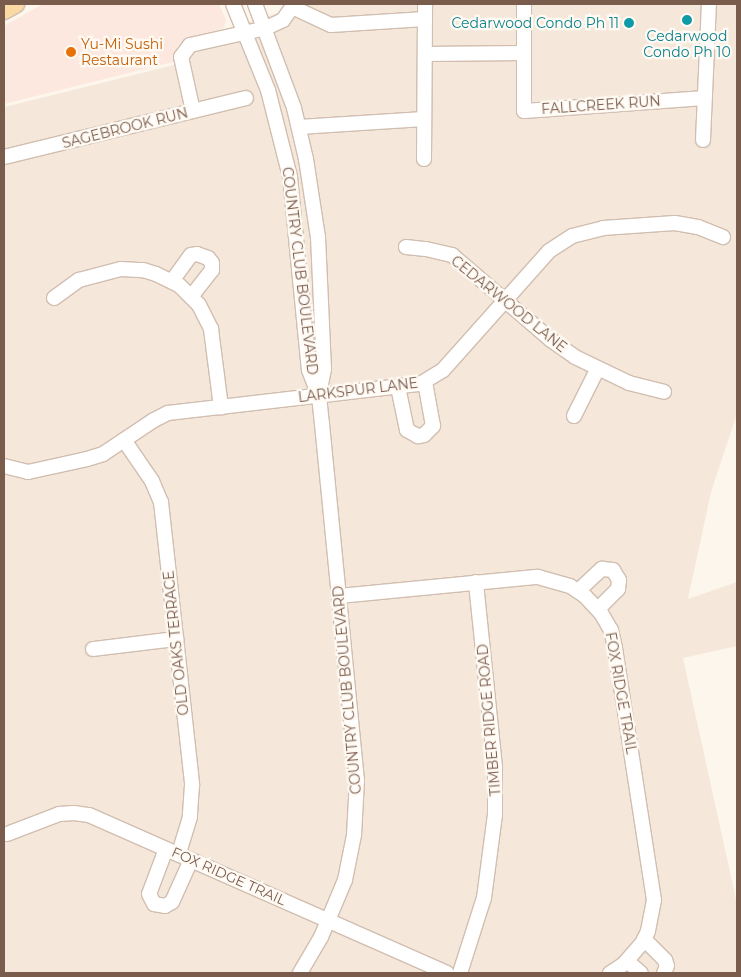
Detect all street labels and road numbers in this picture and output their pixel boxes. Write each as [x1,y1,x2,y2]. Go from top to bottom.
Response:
street label: FALLCREEK RUN [541,92,661,118]
street label: SAGEBROOK RUN [60,104,190,152]
street label: COUNTRY CLUB BOULEVARD [279,166,321,376]
street label: CEDARWOOD LANE [448,252,570,356]
street label: LARKSPUR LANE [297,374,419,406]
street label: OLD OAKS TERRACE [160,570,192,716]
street label: COUNTRY CLUB BOULEVARD [330,585,364,795]
street label: FOX RIDGE TRAIL [602,631,640,755]
street label: TIMBER RIDGE ROAD [474,643,504,797]
street label: FOX RIDGE TRAIL [169,843,289,909]

